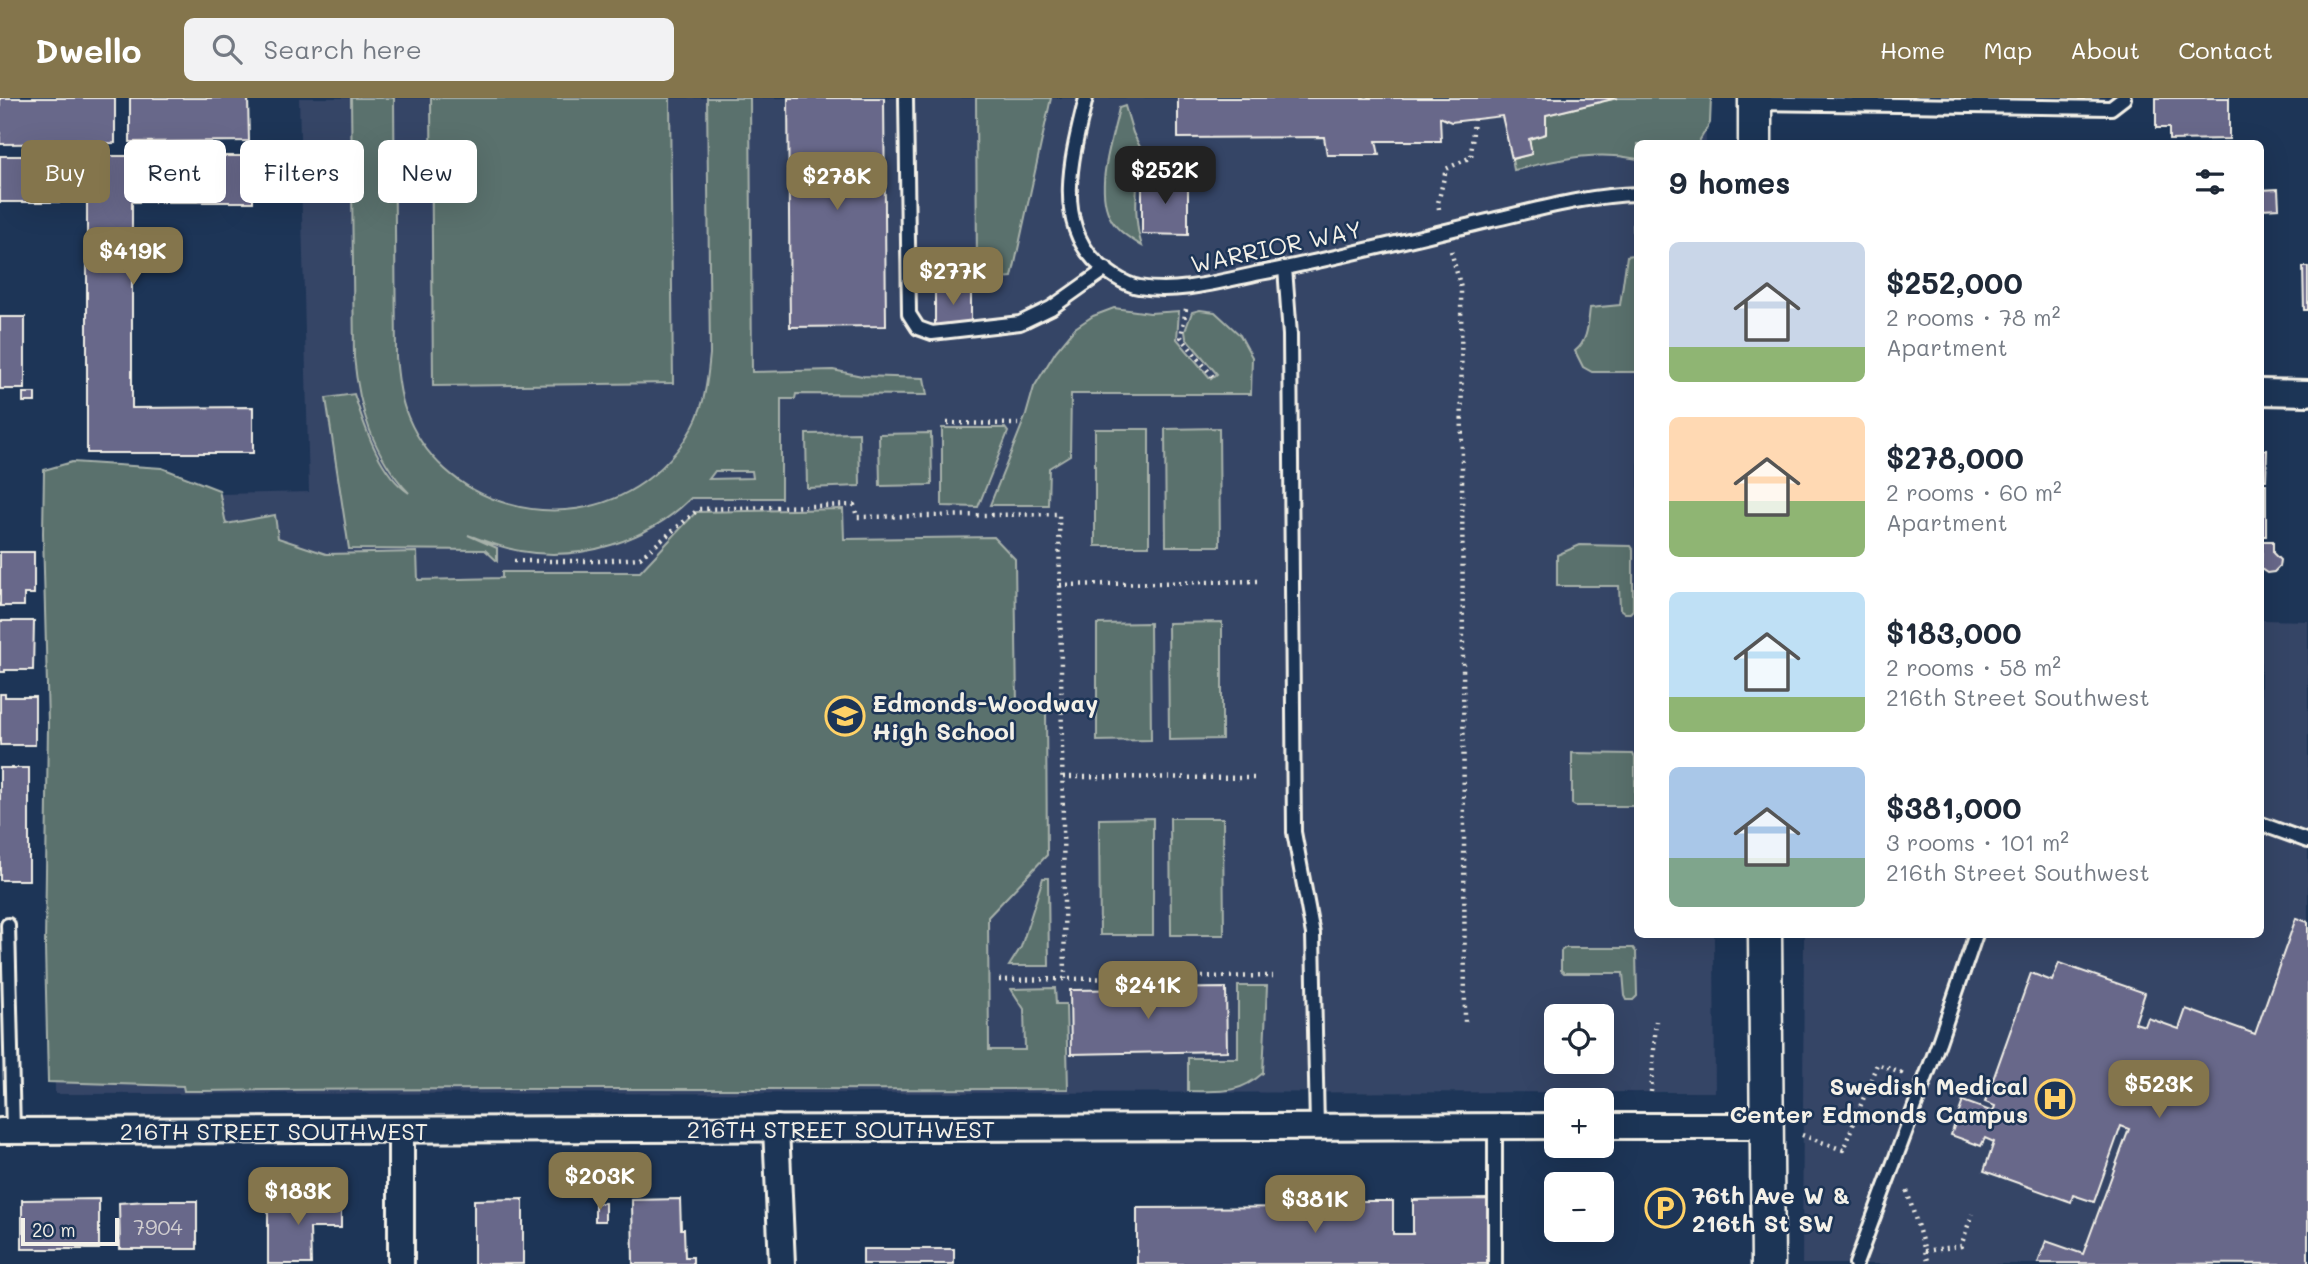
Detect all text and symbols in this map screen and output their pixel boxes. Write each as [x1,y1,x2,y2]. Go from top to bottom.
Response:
search box [184,18,674,81]
text: Dwello [35,28,142,71]
icon: search [208,30,246,68]
text: Search here [264,32,422,66]
text: Home [1880,34,1945,65]
text: Map [1983,34,2032,65]
text: About [2070,34,2140,65]
text: Contact [2178,34,2273,65]
chip: Buy [21,140,110,203]
chip: Rent [124,140,226,203]
chip: Filters [240,140,364,203]
chip: New [378,140,477,203]
pin: $252K [1116,146,1214,206]
pin: $278K [788,152,886,212]
text: $252K [1131,154,1199,184]
text: $278K [802,160,872,190]
text: 9 homes [1669,162,1790,202]
icon: filters [2191,163,2229,201]
street label: WARRIOR WAY [1187,213,1365,279]
pin: $419K [84,228,182,287]
text: $419K [99,235,167,265]
pin: $277K [904,248,1002,307]
text: $277K [919,255,987,285]
text: $252,000 [1886,262,2023,302]
icon: home [1725,270,1809,354]
text: 2 rooms · 78 m² [1886,302,2060,332]
text: Apartment [1886,332,2008,362]
text: $278,000 [1886,437,2024,477]
icon: home [1725,445,1809,529]
text: 2 rooms · 60 m² [1886,477,2062,507]
text: Apartment [1886,507,2008,537]
text: $183,000 [1886,612,2022,652]
icon: home [1725,620,1809,704]
text: 2 rooms · 58 m² [1886,652,2061,682]
text: 216th Street Southwest [1886,682,2150,712]
place label: Edmonds-Woodway High School [872,687,1098,746]
school or university icon: Edmonds-Woodway High School [824,695,866,737]
text: $381,000 [1886,787,2022,827]
icon: home [1725,795,1809,879]
text: 3 rooms · 101 m² [1886,827,2069,857]
text: 216th Street Southwest [1886,857,2150,887]
pin: $241K [1099,962,1197,1021]
text: $241K [1115,969,1181,999]
map controls [1544,1004,1614,1242]
button: locate [1544,1004,1614,1074]
pin: $523K [2110,1060,2208,1120]
text: $523K [2124,1068,2194,1098]
place label: Swedish Medical Center Edmonds Campus [1730,1070,2028,1129]
hospital icon: Swedish Medical Center Edmonds Campus [2034,1078,2076,1120]
button: + [1544,1088,1614,1158]
street label: 216TH STREET SOUTHWEST [687,1113,995,1144]
street label: 216TH STREET SOUTHWEST [120,1115,428,1146]
pin: $203K [551,1152,649,1212]
text: $203K [565,1160,635,1190]
pin: $183K [249,1168,347,1227]
button: − [1544,1172,1614,1242]
text: $183K [264,1175,332,1205]
pin: $381K [1266,1176,1364,1235]
place label: 76th Ave W & 216th St SW [1692,1179,1850,1238]
text: $381K [1281,1183,1349,1213]
parking icon: 76th Ave W & 216th St SW [1644,1187,1686,1229]
house number: 7904 [133,1213,183,1240]
scale bar [21,1215,119,1247]
text: 20 m [32,1217,76,1242]

